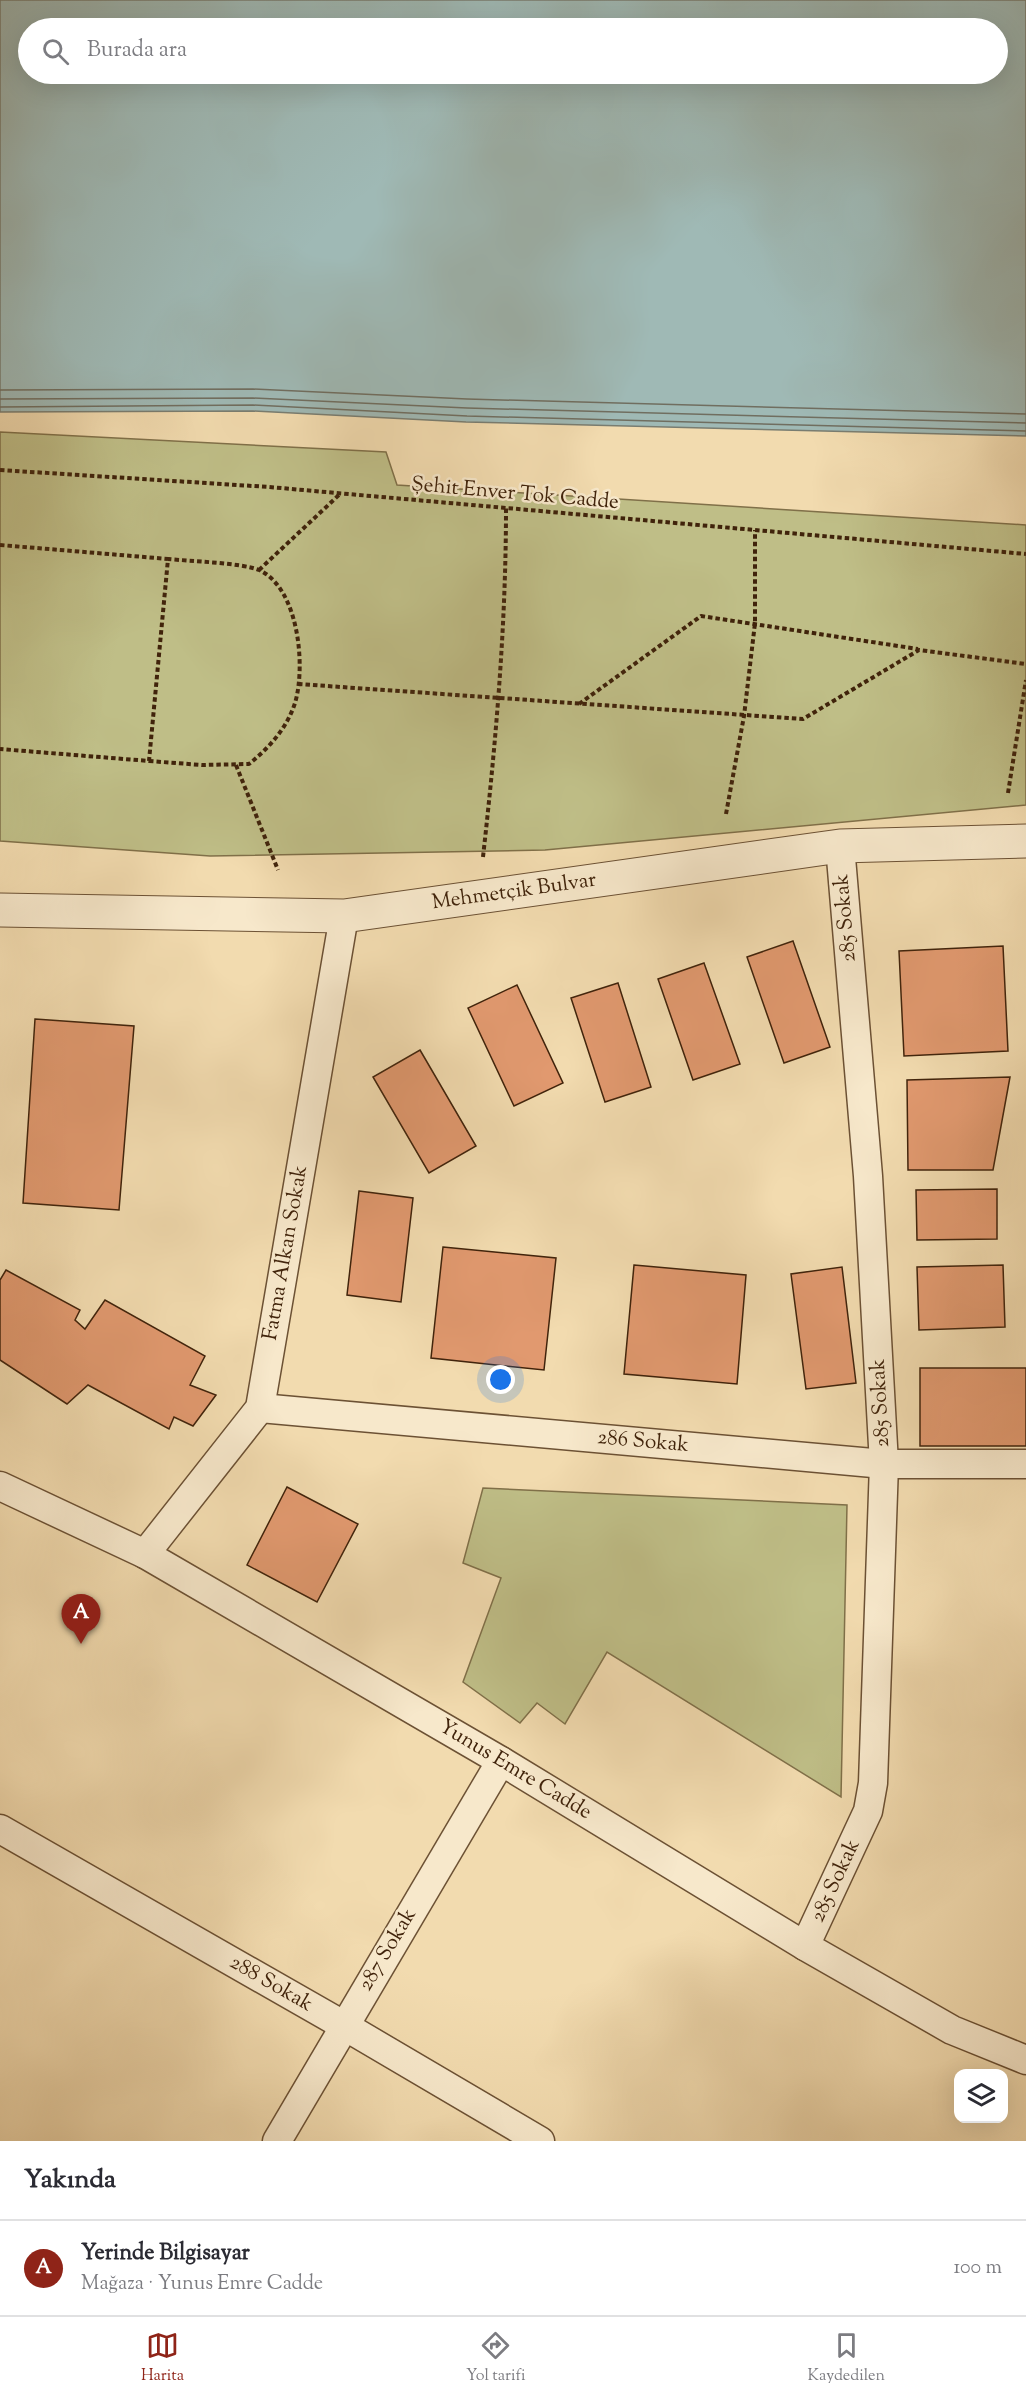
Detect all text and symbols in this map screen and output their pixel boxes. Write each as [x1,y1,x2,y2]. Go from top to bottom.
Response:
search box [18,18,1008,84]
icon: search [39,35,72,68]
text: Burada ara [87,35,187,67]
street label: Şehit Enver Tok Cadde [410,470,620,518]
street label: Mehmetçik Bulvar [430,866,598,918]
street label: 285 Sokak [827,872,865,963]
street label: Fatma Alkan Sokak [256,1163,316,1343]
street label: 285 Sokak [864,1357,898,1448]
your location [486,1365,515,1394]
street label: 286 Sokak [596,1423,691,1461]
pin: A [62,1594,100,1644]
street label: Yunus Emre Cadde [433,1712,597,1828]
street label: 285 Sokak [804,1834,869,1927]
street label: 287 Sokak [352,1902,425,1997]
street label: 288 Sokak [224,1948,319,2020]
map controls [954,2069,1008,2123]
button: layers [954,2069,1008,2123]
text: Yakında [24,2162,116,2199]
text: Yerinde Bilgisayar [81,2238,250,2270]
text: A [35,2254,52,2283]
text: 100 m [953,2254,1002,2283]
text: Mağaza · Yunus Emre Cadde [81,2270,323,2299]
tab: Harita [141,2329,184,2388]
tab: Yol tarifi [466,2329,526,2388]
tab: Kaydedilen [808,2329,885,2388]

